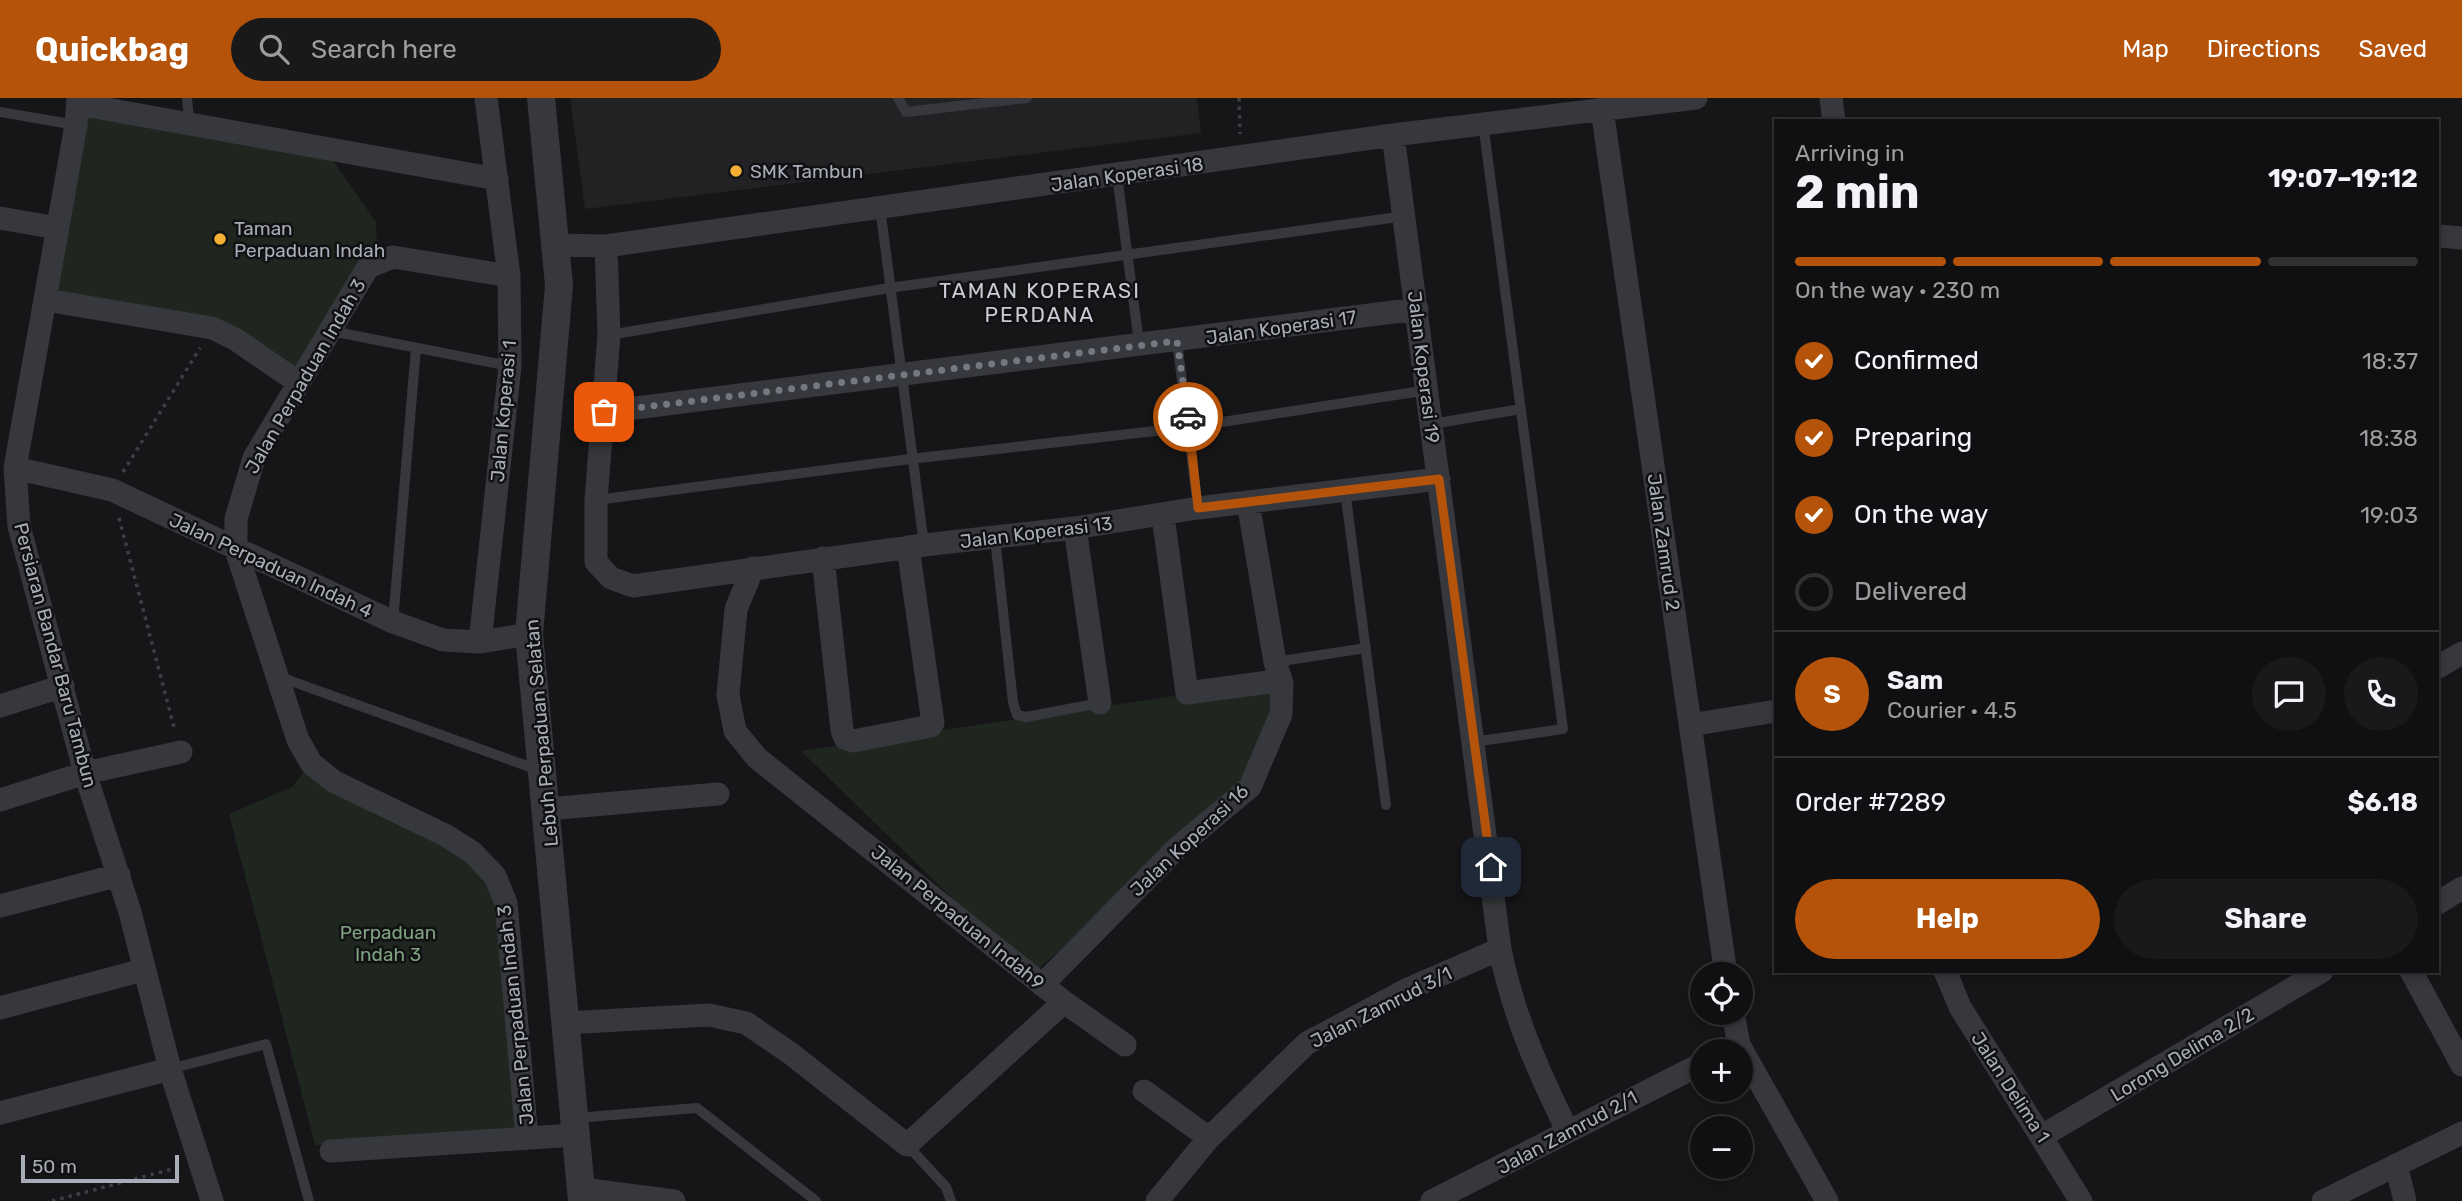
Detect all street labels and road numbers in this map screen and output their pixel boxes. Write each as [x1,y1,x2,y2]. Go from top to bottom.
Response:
street label: Jalan Koperasi 18 [1049,152,1205,197]
street label: Jalan Perpaduan Indah 3 [240,275,371,478]
street label: Jalan Koperasi 19 [1403,290,1444,445]
street label: Jalan Koperasi 17 [1204,306,1358,349]
street label: Jalan Koperasi 1 [486,339,521,483]
street label: Jalan Zamrud 2 [1642,472,1685,612]
street label: Jalan Perpaduan Indah 4 [166,508,376,623]
street label: Jalan Koperasi 13 [958,512,1114,553]
street label: Persiaran Bandar Baru Tambun [9,520,102,790]
street label: Lebuh Perpaduan Selatan [520,618,563,848]
street label: Jalan Koperasi 16 [1125,780,1253,901]
street label: Jalan Perpaduan Indah9 [866,840,1049,994]
street label: Jalan Perpaduan Indah 3 [493,904,538,1126]
street label: Jalan Zamrud 3/1 [1307,962,1456,1053]
street label: Lorong Delima 2/2 [2106,1003,2258,1106]
street label: Jalan Delima 1 [1966,1028,2055,1147]
street label: Jalan Zamrud 2/1 [1493,1086,1641,1179]

